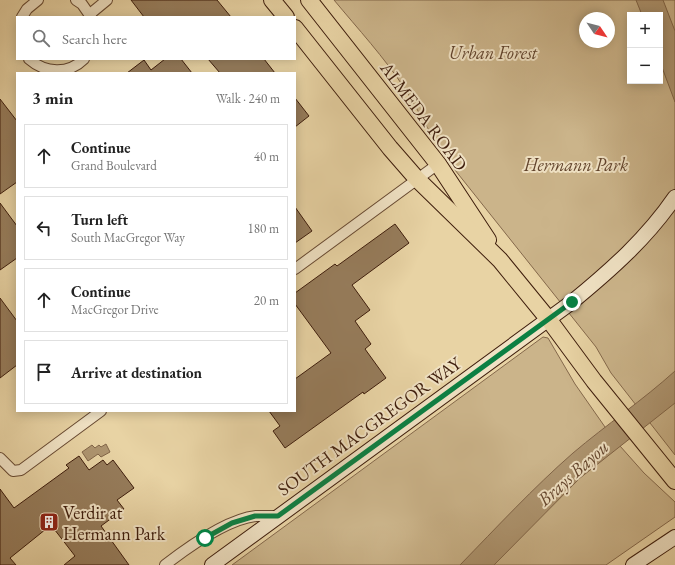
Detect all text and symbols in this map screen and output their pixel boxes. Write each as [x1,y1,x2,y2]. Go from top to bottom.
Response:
north arrow [579,12,615,48]
map controls [627,12,663,84]
button: + [627,12,663,48]
search box [16,16,296,60]
icon: search [30,27,52,49]
text: Search here [62,29,127,48]
park label: Urban Forest [449,41,538,64]
button: − [627,48,663,84]
street label: ALMEDA ROAD [375,56,472,175]
text: 3 min [32,87,73,109]
text: Walk · 240 m [216,90,280,107]
text: Continue [71,138,131,157]
icon: ahead [33,145,55,167]
text: 40 m [254,148,279,165]
park label: Hermann Park [523,153,628,176]
text: Grand Boulevard [71,157,157,174]
text: Turn left [71,210,128,229]
icon: left [33,217,55,239]
text: 180 m [248,220,279,237]
text: South MacGregor Way [71,229,185,246]
text: Continue [71,282,131,301]
icon: ahead [33,289,55,311]
text: 20 m [254,292,279,309]
route end [563,293,581,311]
text: MacGregor Drive [71,301,159,318]
street label: SOUTH MACGREGOR WAY [273,351,467,500]
icon: arrive [33,361,55,383]
text: Arrive at destination [71,363,202,382]
water label: Brays Bayou [531,434,614,512]
place label: Verdir at Hermann Park [63,501,166,545]
building icon: Verdir at Hermann Park [38,511,60,533]
route start [196,529,214,547]

